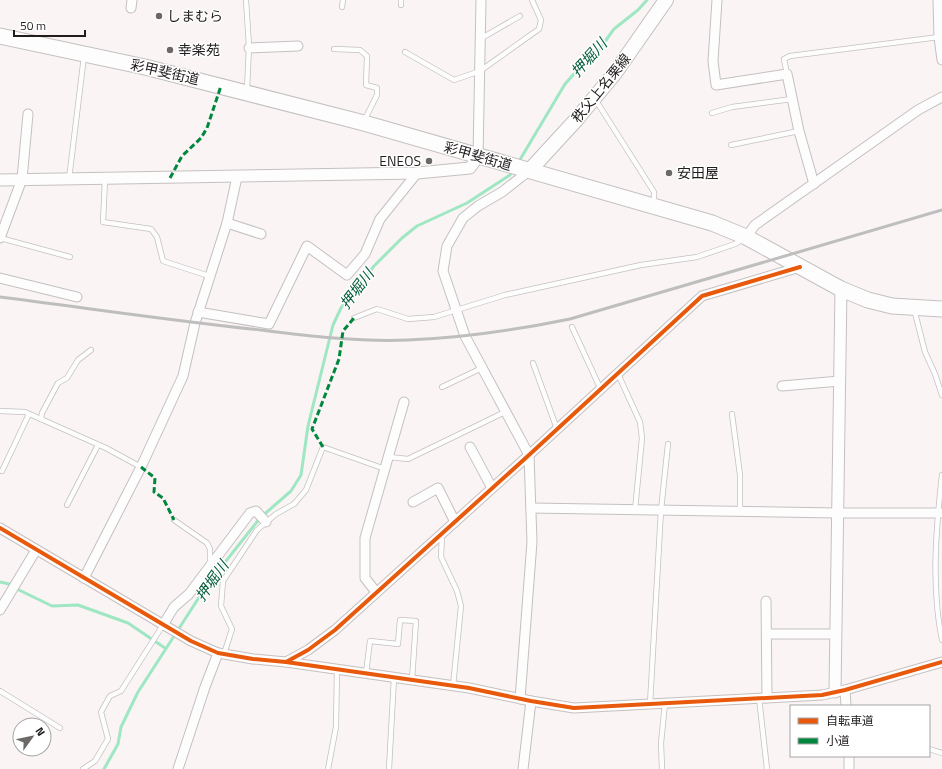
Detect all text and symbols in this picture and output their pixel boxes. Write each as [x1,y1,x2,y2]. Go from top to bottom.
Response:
place label: しまむら [167,5,223,26]
marker: しまむら [154,11,164,21]
scale bar [14,12,85,38]
text: 50 m [20,16,46,35]
water label: 押堀川 [565,32,614,82]
place label: 幸楽苑 [178,39,220,60]
marker: 幸楽苑 [165,45,175,55]
street label: 秩父上名栗線 [566,48,635,127]
street label: 彩甲斐街道 [129,53,202,90]
street label: 彩甲斐街道 [442,136,515,175]
place label: ENEOS [379,150,421,171]
marker: ENEOS [424,156,434,166]
place label: 安田屋 [677,162,719,183]
marker: 安田屋 [664,168,674,178]
water label: 押堀川 [334,262,381,314]
water label: 押堀川 [189,554,235,606]
legend [790,705,930,757]
text: 自転車道 [826,711,874,730]
north arrow [12,717,52,757]
text: N [32,724,49,739]
text: 小道 [826,731,850,750]

